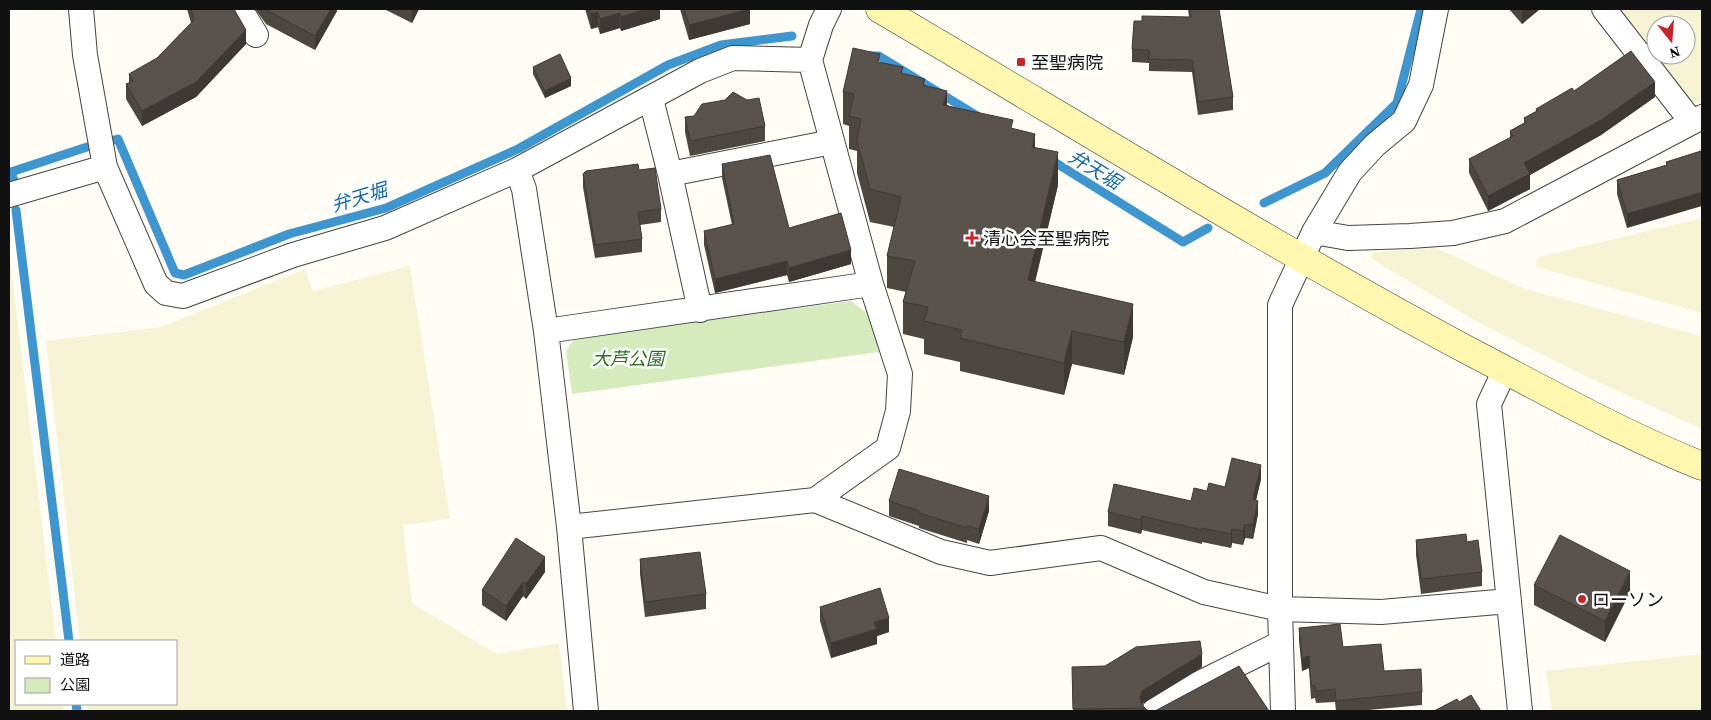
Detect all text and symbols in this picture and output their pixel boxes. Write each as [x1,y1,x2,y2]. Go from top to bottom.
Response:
north arrow [1646,15,1696,65]
text: N [1667,41,1683,63]
place label: 至聖病院 [1031,50,1103,75]
marker: 至聖病院 [1015,56,1027,68]
water label: 弁天堀 [1064,143,1129,196]
water label: 弁天堀 [328,175,393,218]
place label: 清心会至聖病院 [983,226,1109,251]
marker: 清心会至聖病院 [965,231,979,245]
park label: 大芦公園 [592,346,667,371]
place label: ローソン [1592,587,1664,612]
marker: ローソン [1576,593,1588,605]
legend [15,640,178,705]
text: 道路 [60,649,90,670]
text: 公園 [60,674,90,695]

